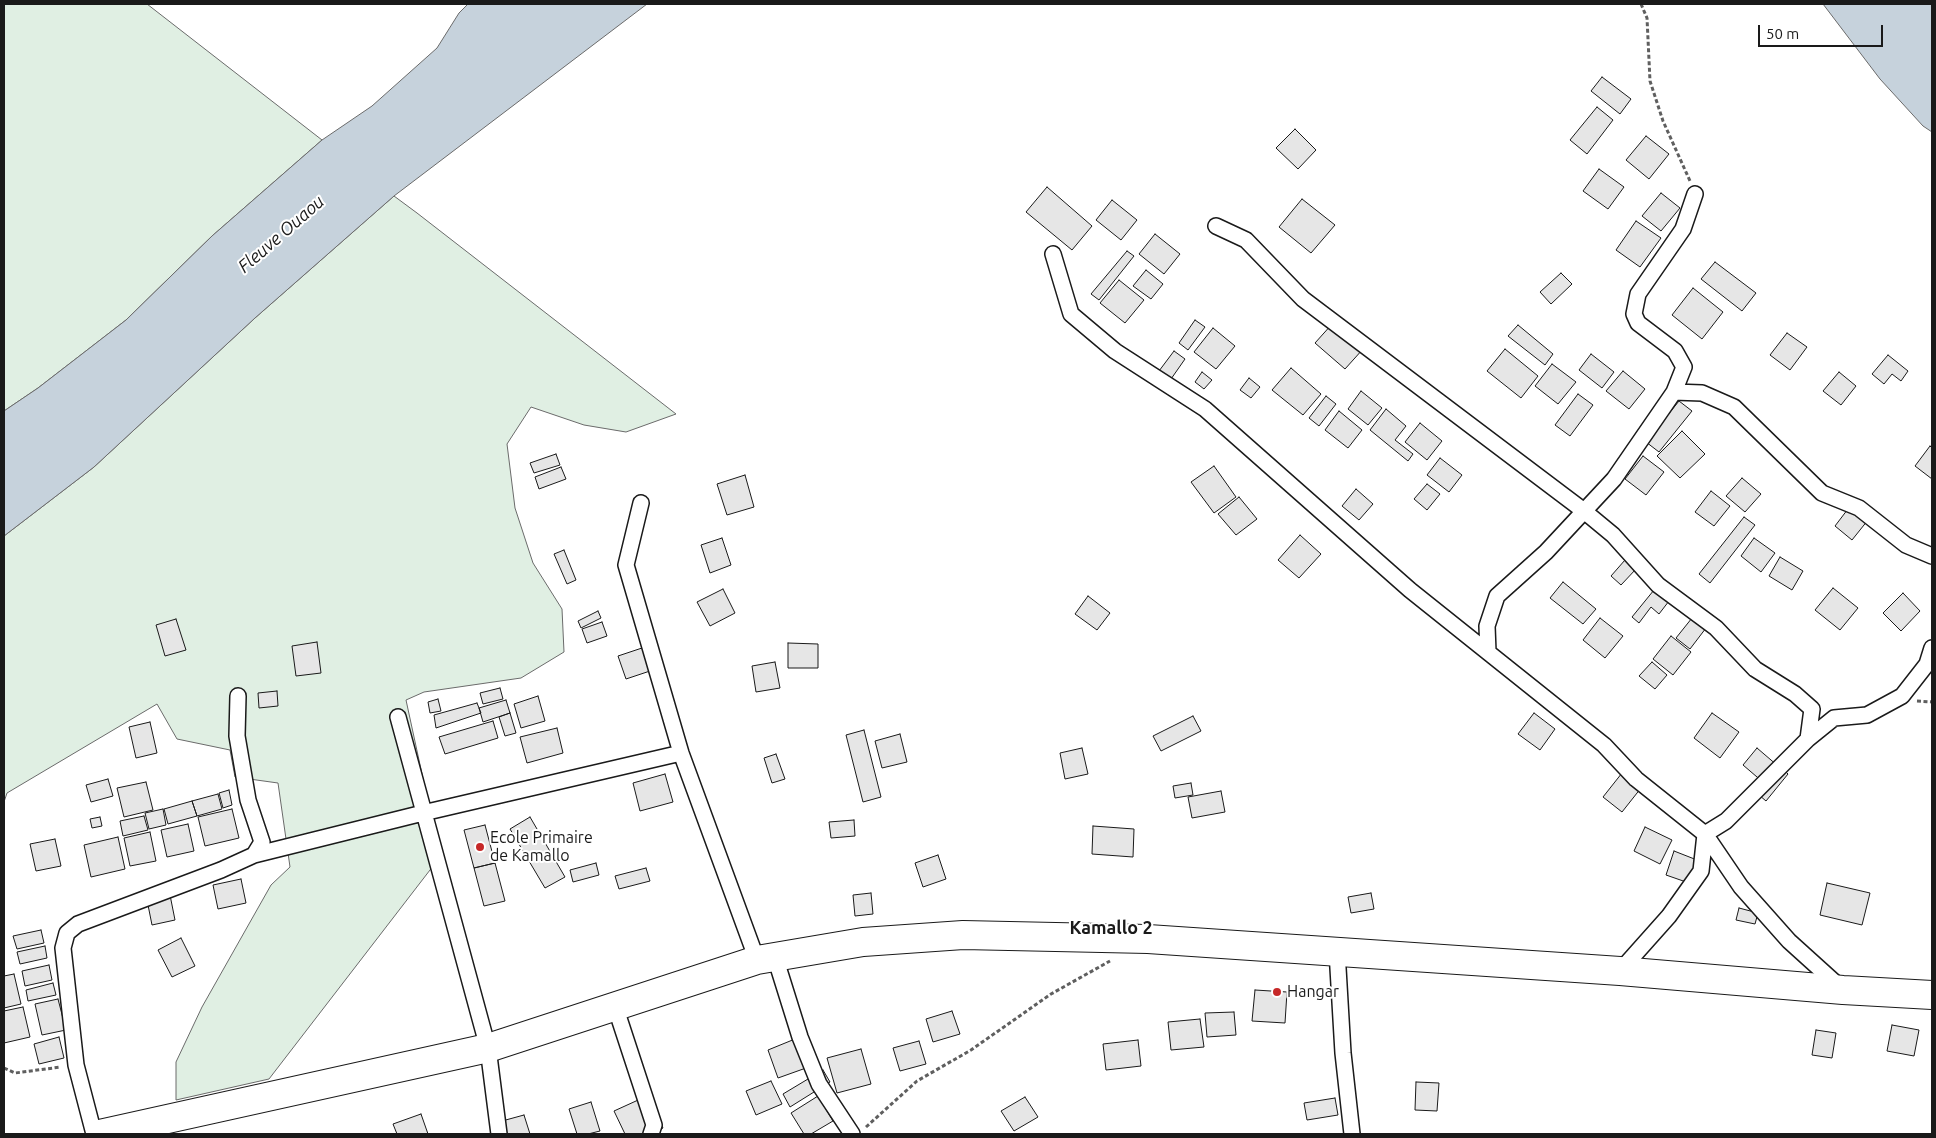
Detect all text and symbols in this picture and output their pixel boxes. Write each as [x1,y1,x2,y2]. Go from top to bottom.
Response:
scale bar [1761,15,1886,47]
text: 50 m [1766,25,1799,42]
water label: Fleuve Ouaou [233,191,329,277]
place label: Ecole Primaire de Kamallo [490,828,593,866]
marker: Ecole Primaire de Kamallo [474,841,486,853]
district label: Kamallo 2 [1069,917,1153,939]
place label: Hangar [1287,982,1339,1002]
marker: Hangar [1271,986,1283,998]

